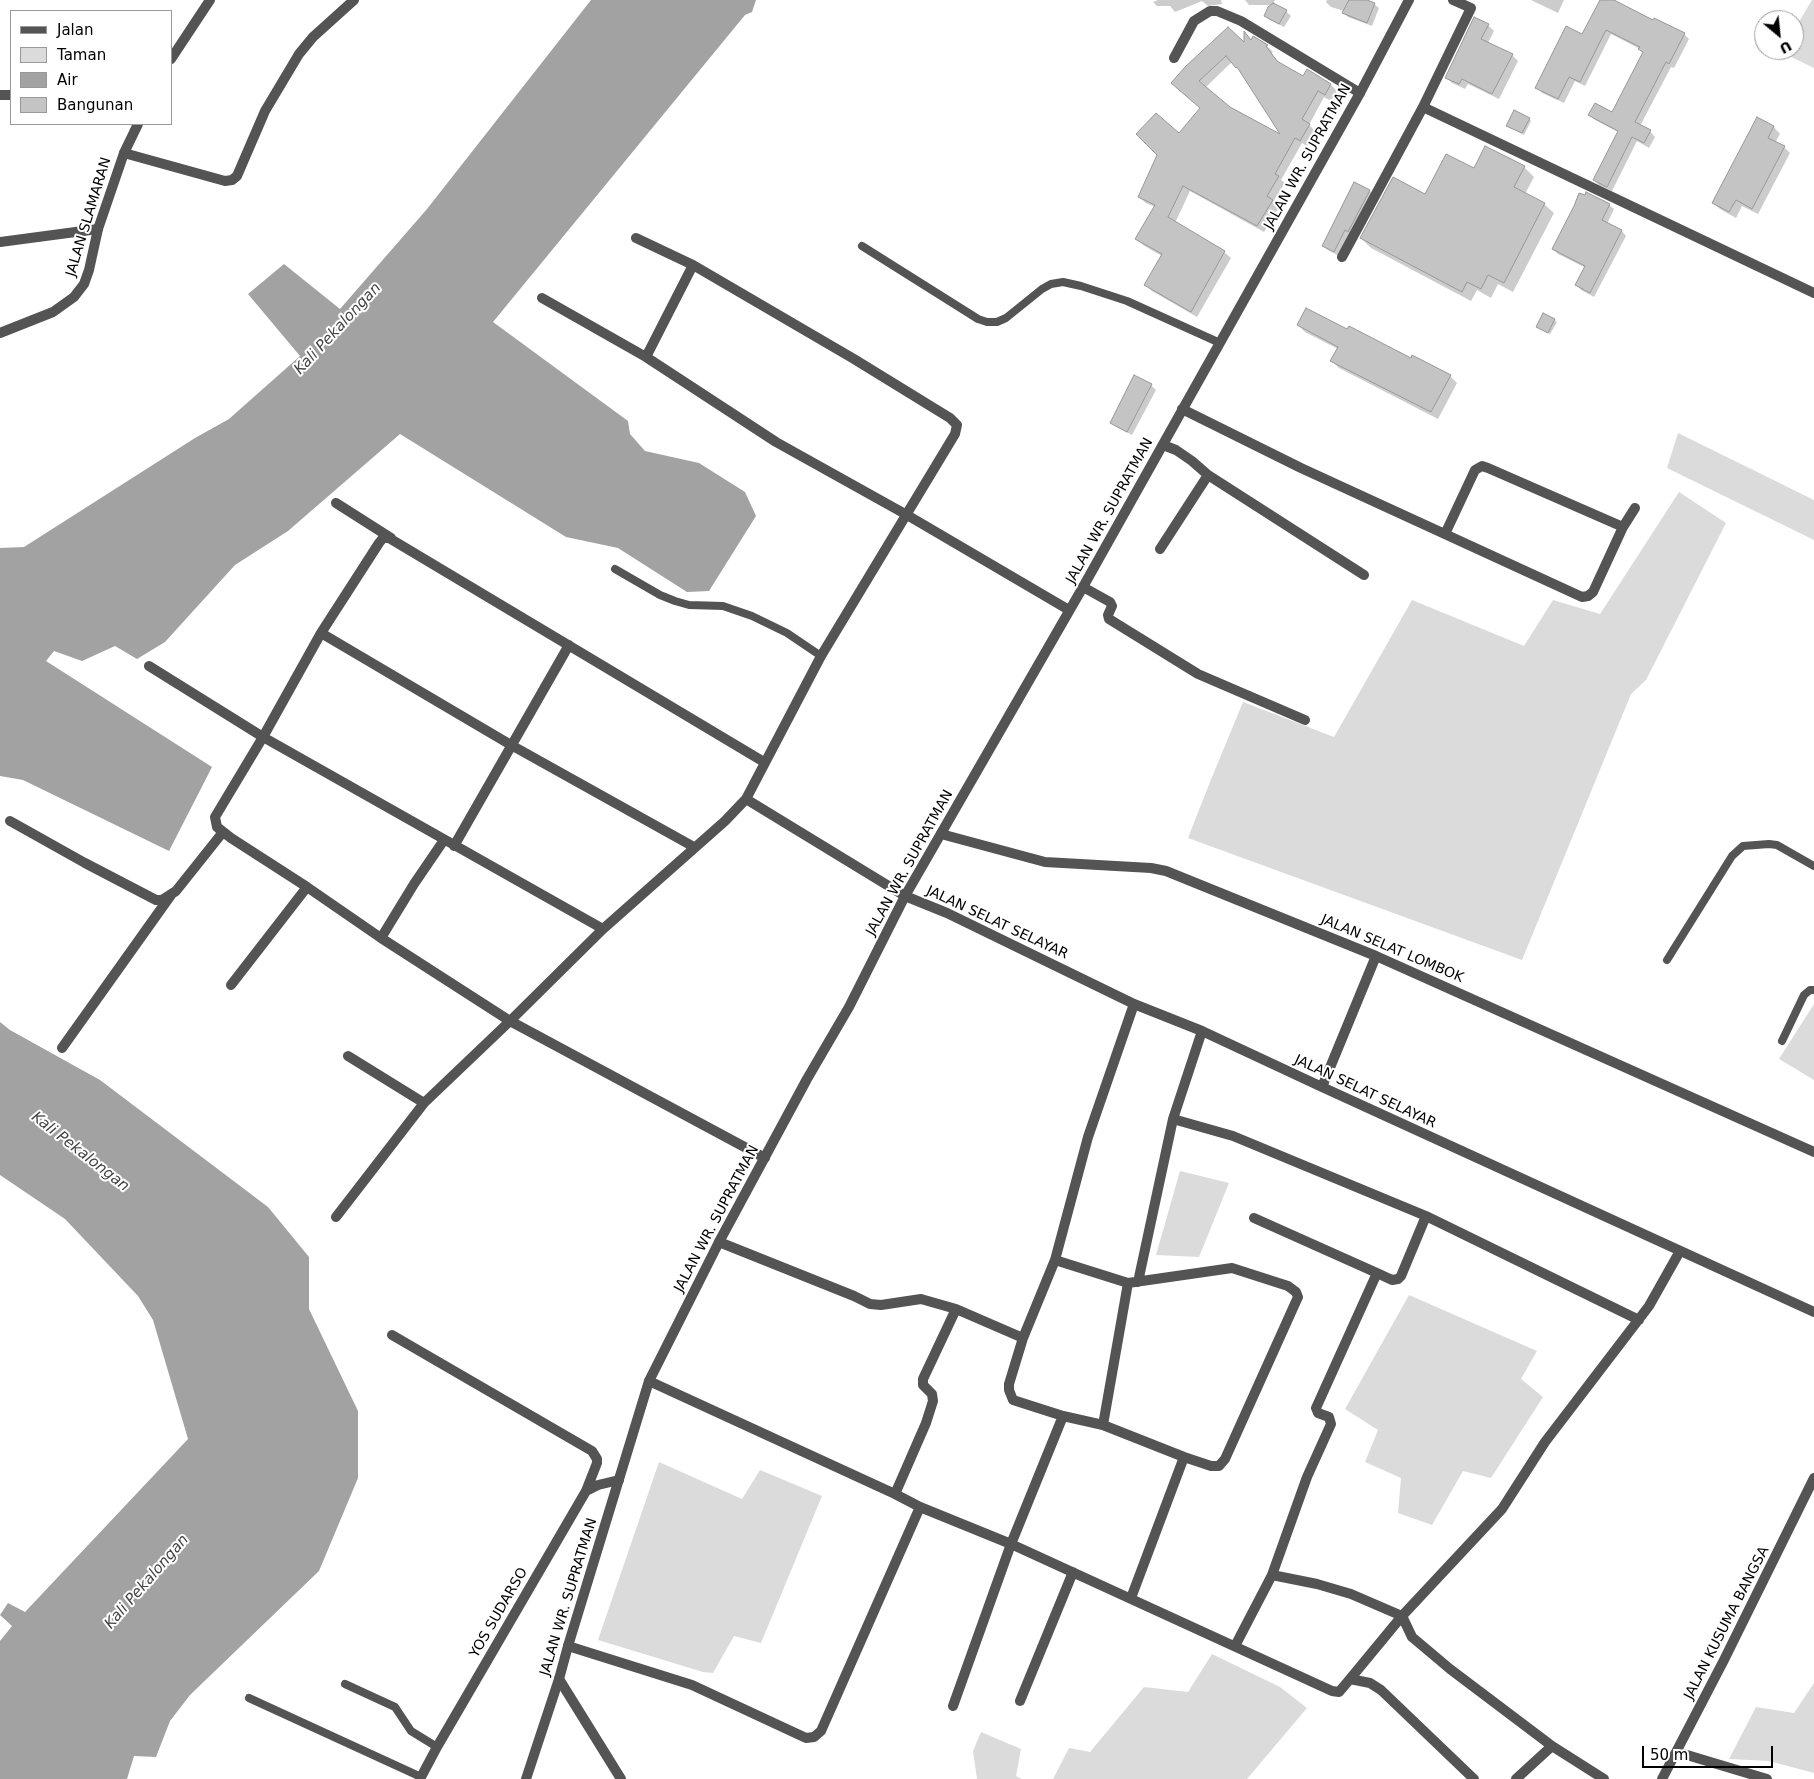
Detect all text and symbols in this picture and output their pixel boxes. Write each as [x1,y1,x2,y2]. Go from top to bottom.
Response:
legend [10,10,172,125]
north arrow [1754,10,1804,60]
text: Jalan [57,21,93,39]
text: U [1777,38,1794,57]
text: Taman [57,46,106,64]
text: Air [57,71,78,89]
street label: JALAN WR. SUPRATMAN [1261,81,1355,233]
text: Bangunan [57,96,133,114]
street label: JALAN SLAMARAN [63,155,115,279]
water label: Kali Pekalongan [291,279,385,379]
street label: JALAN WR. SUPRATMAN [1063,435,1157,587]
street label: JALAN WR. SUPRATMAN [863,787,957,939]
street label: JALAN SELAT SELAYAR [923,883,1071,963]
street label: JALAN SELAT LOMBOK [1318,911,1466,987]
street label: JALAN SELAT SELAYAR [1291,1052,1439,1132]
water label: Kali Pekalongan [28,1108,132,1196]
street label: JALAN WR. SUPRATMAN [671,1143,763,1295]
street label: JALAN WR. SUPRATMAN [537,1516,601,1678]
water label: Kali Pekalongan [101,1531,193,1633]
street label: JALAN KUSUMA BANGSA [1681,1544,1773,1702]
street label: YOS SUDARSO [466,1565,532,1661]
scale bar [1644,1736,1775,1768]
text: 50 m [1650,1746,1688,1764]

